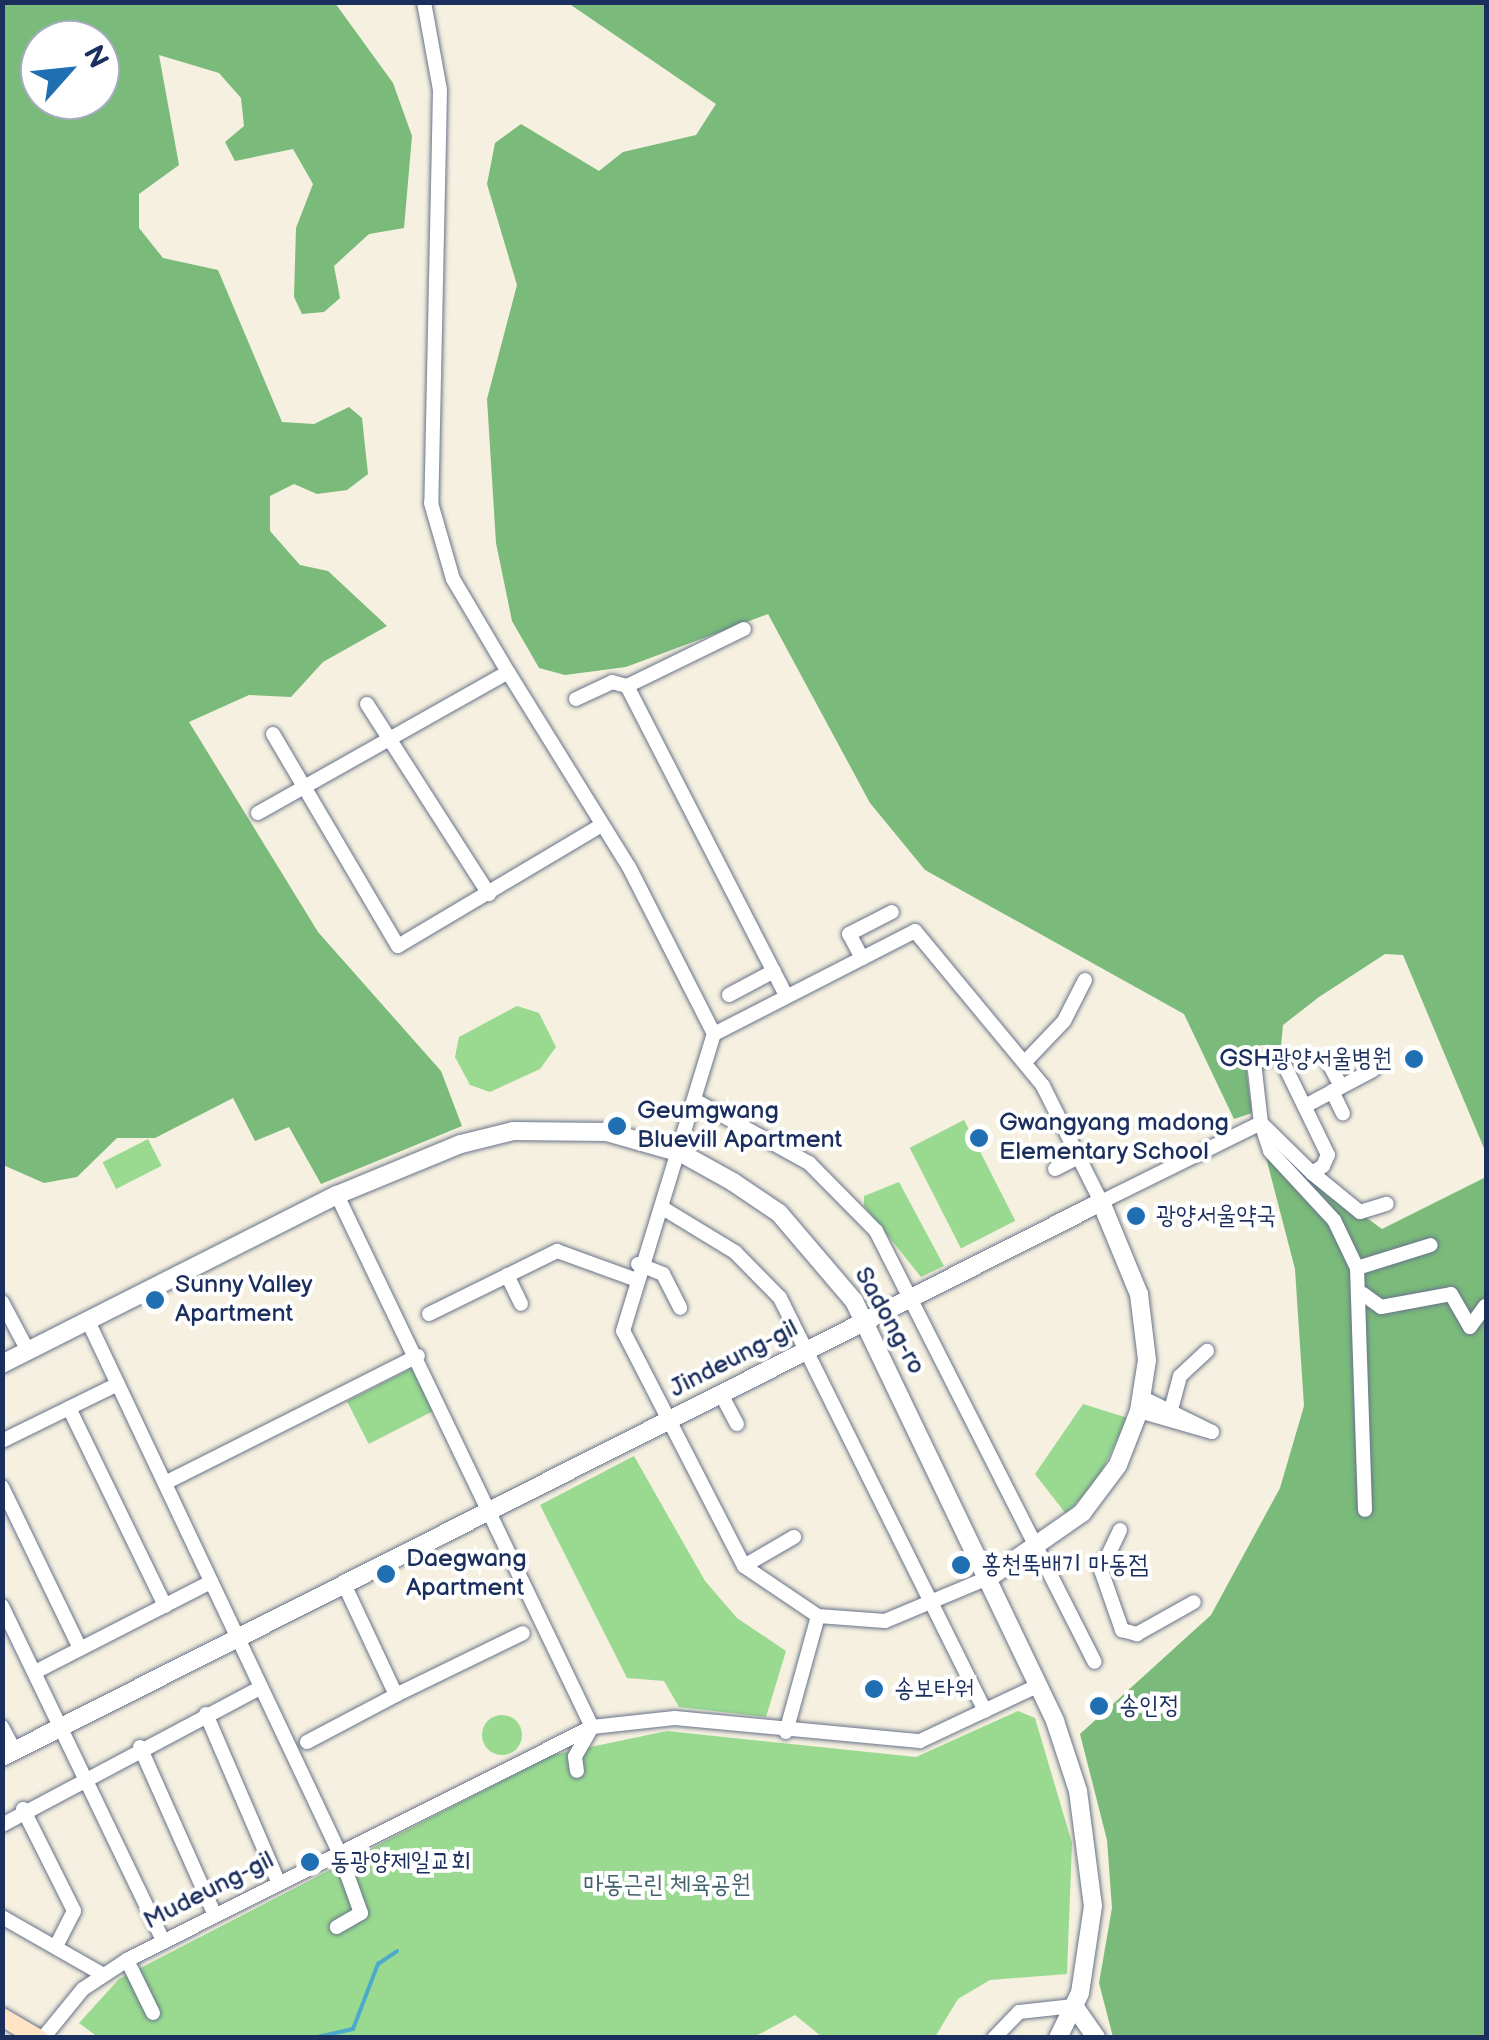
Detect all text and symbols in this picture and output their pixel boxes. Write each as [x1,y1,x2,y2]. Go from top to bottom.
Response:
north arrow [20,20,120,120]
text: N [76,40,115,74]
place label: GSH광양서울병원 [1219,1044,1392,1074]
marker: GSH광양서울병원 [1401,1046,1427,1072]
place label: Geumgwang Bluevill Apartment [637,1097,842,1156]
place label: Gwangyang madong Elementary School [999,1109,1229,1168]
marker: Geumgwang Bluevill Apartment [606,1115,628,1137]
marker: Gwangyang madong Elementary School [968,1127,990,1149]
place label: 광양서울약국 [1156,1201,1277,1231]
marker: 광양서울약국 [1125,1205,1147,1227]
street label: Sadong-ro [847,1262,931,1380]
place label: Sunny Valley Apartment [175,1271,315,1330]
marker: Sunny Valley Apartment [144,1289,166,1311]
street label: Jindeung-gil [665,1314,803,1404]
place label: Daegwang Apartment [406,1545,527,1604]
place label: 홍천뚝배기 마동점 [981,1550,1149,1580]
marker: 홍천뚝배기 마동점 [950,1554,972,1576]
marker: Daegwang Apartment [375,1563,397,1585]
place label: 송보타워 [894,1674,974,1704]
marker: 송보타워 [863,1678,885,1700]
place label: 송인정 [1119,1691,1179,1721]
marker: 송인정 [1088,1695,1110,1717]
street label: Mudeung-gil [139,1845,279,1937]
place label: 동광양제일교회 [330,1847,471,1877]
marker: 동광양제일교회 [299,1851,321,1873]
park label: 마동근린 체육공원 [583,1870,751,1900]

